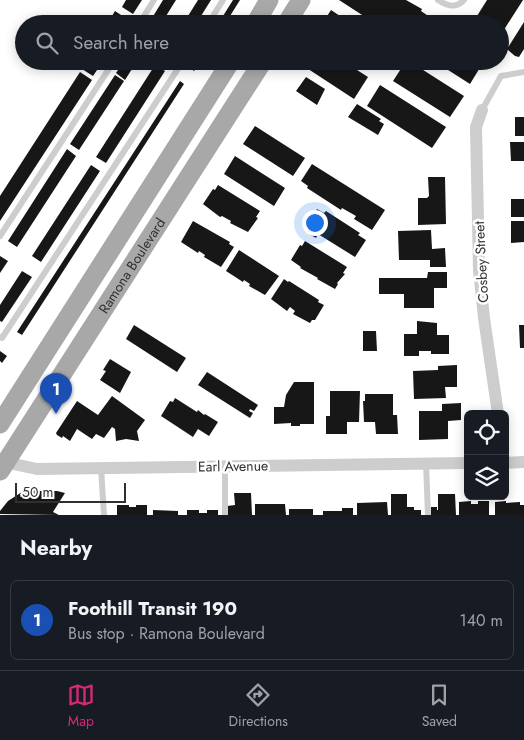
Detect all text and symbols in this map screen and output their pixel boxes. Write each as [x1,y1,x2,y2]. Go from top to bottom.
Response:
search box [15,15,509,70]
icon: search [33,29,61,57]
text: Search here [73,29,169,56]
your location [302,210,328,236]
street label: Ramona Boulevard [94,214,170,317]
street label: Cosbey Street [469,220,493,303]
pin: 1 [40,373,72,414]
map controls [464,410,509,500]
button: locate [464,410,509,455]
street label: Earl Avenue [198,455,268,477]
button: layers [464,455,509,500]
scale bar [15,480,126,503]
text: 50 m [22,482,53,502]
text: Nearby [20,533,92,563]
text: Foothill Transit 190 [68,595,237,622]
text: 1 [33,609,41,632]
text: 140 m [460,609,503,632]
text: Bus stop · Ramona Boulevard [68,622,265,645]
tab: Map [67,681,95,731]
tab: Directions [229,681,288,731]
tab: Saved [422,681,457,731]

